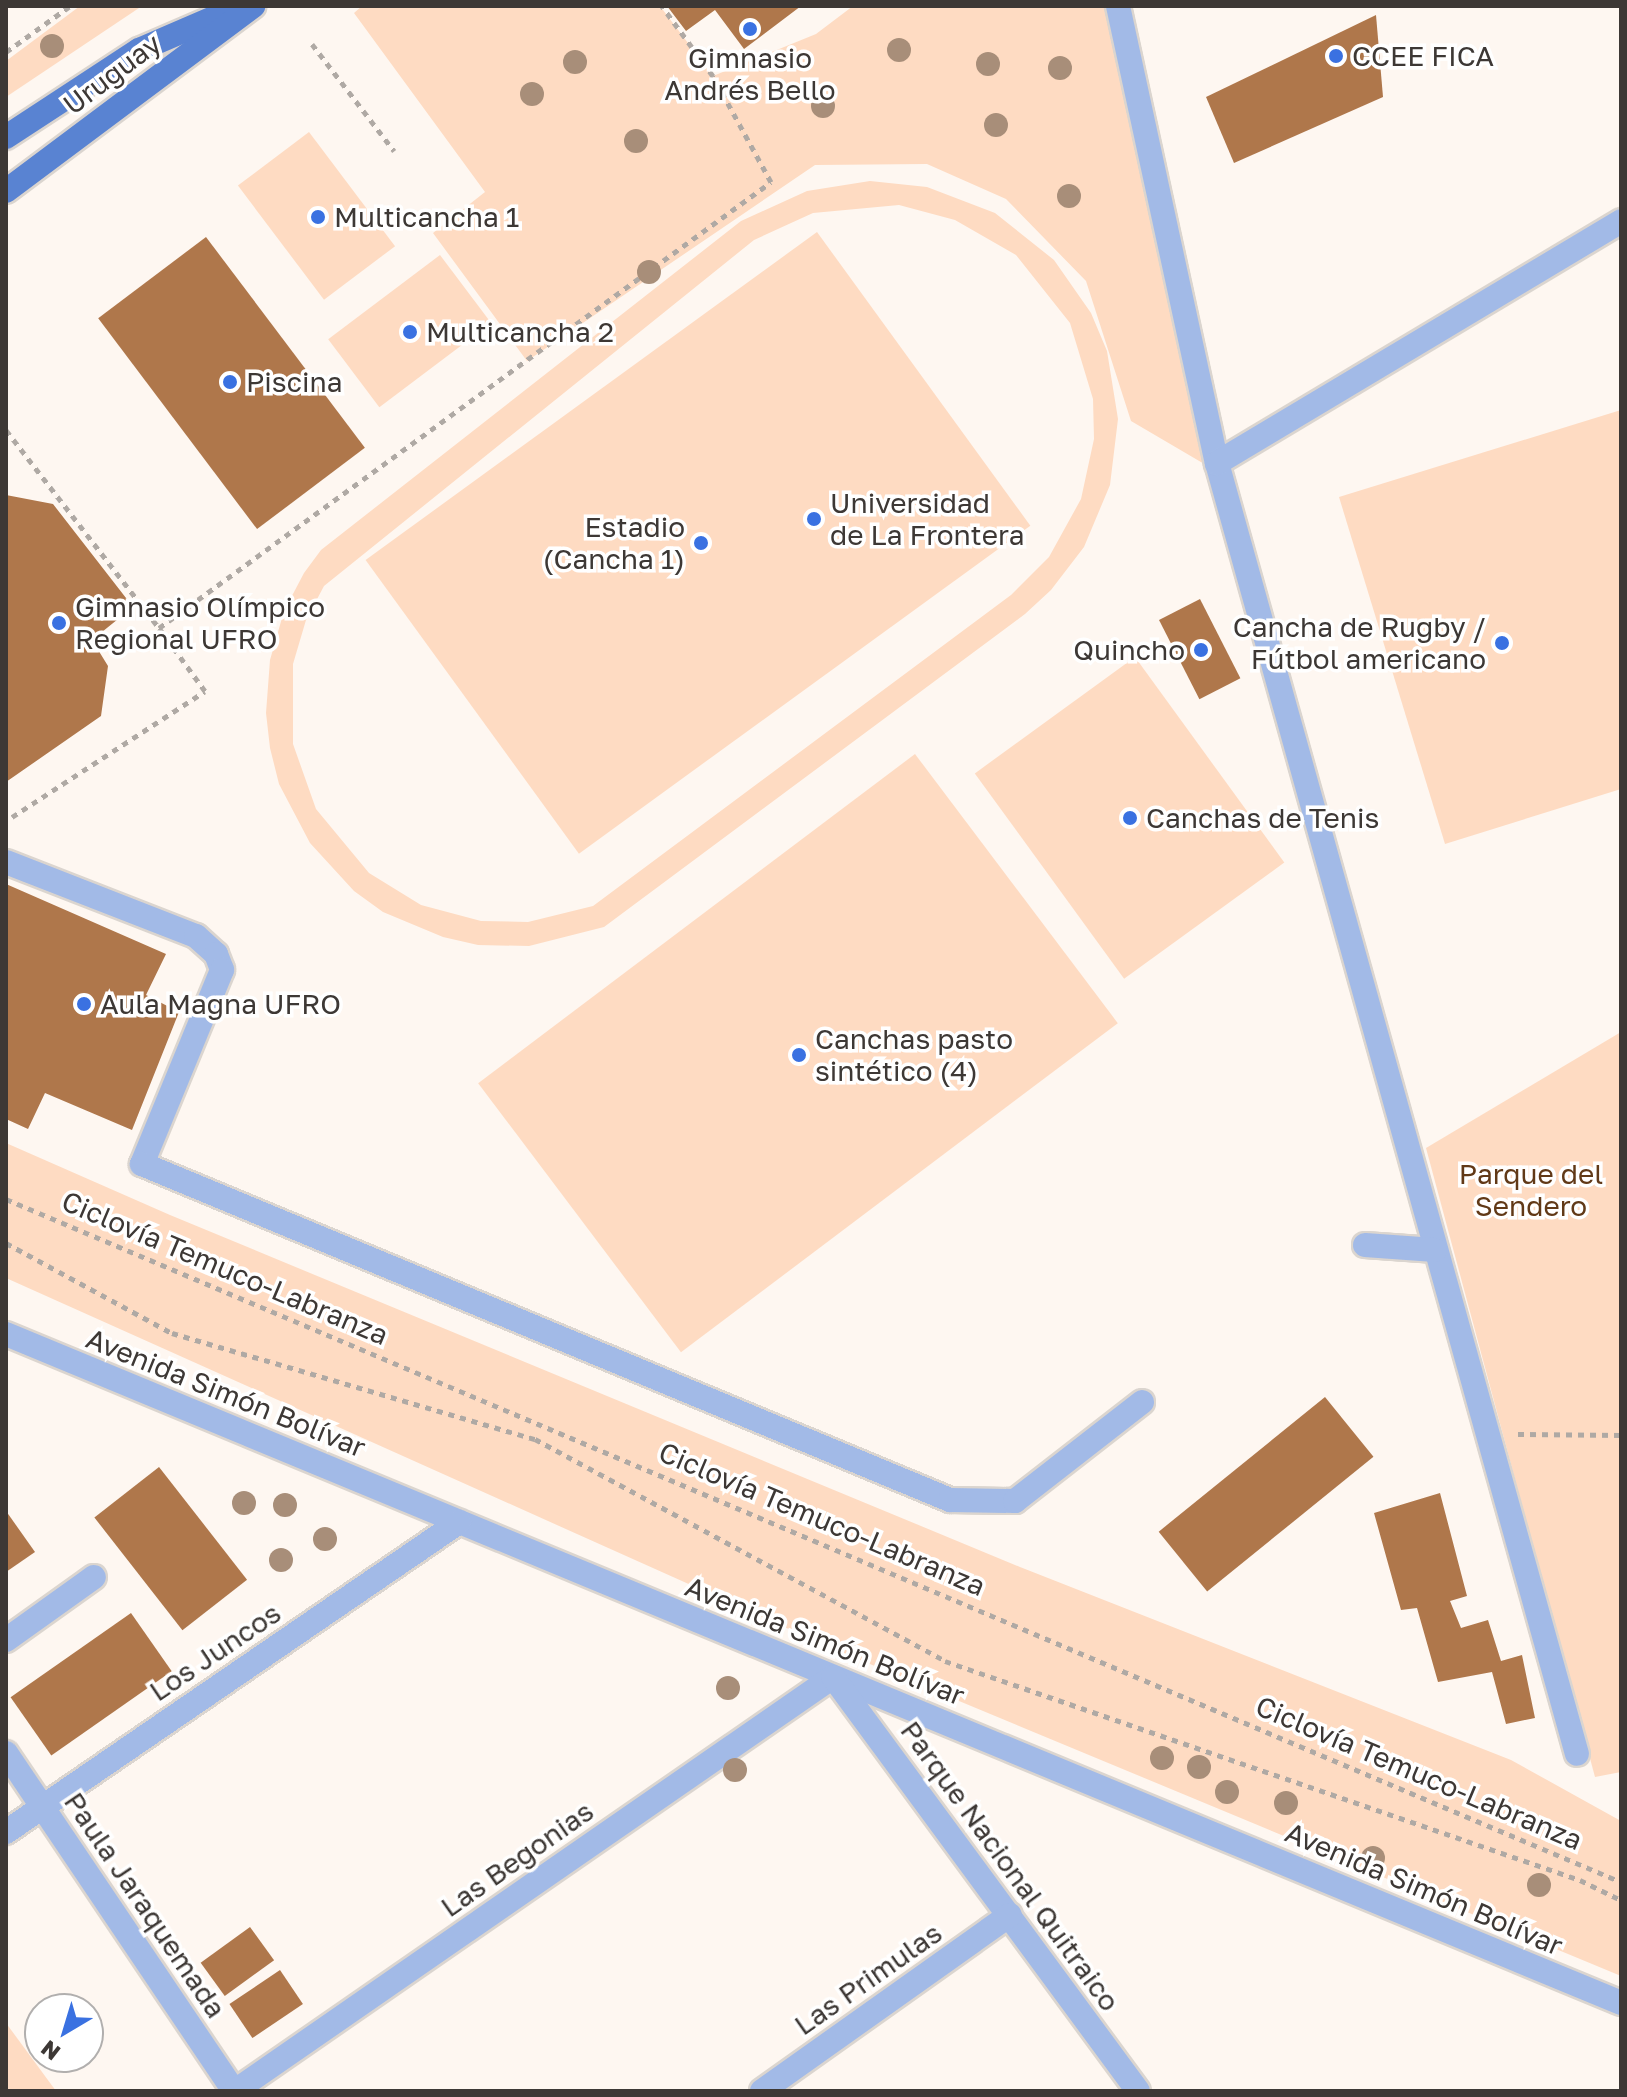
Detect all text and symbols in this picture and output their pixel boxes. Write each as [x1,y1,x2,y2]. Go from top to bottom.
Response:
marker: Gimnasio Andrés Bello [741,20,759,38]
street label: Uruguay [57,26,167,122]
place label: CCEE FICA [1352,39,1494,73]
place label: Gimnasio Andrés Bello [664,41,836,107]
marker: CCEE FICA [1327,47,1345,65]
place label: Multicancha 1 [334,200,519,234]
marker: Multicancha 1 [309,208,327,226]
place label: Multicancha 2 [426,315,614,349]
marker: Multicancha 2 [401,323,419,341]
place label: Piscina [246,365,342,399]
marker: Piscina [221,373,239,391]
place label: Universidad de La Frontera [830,486,1024,552]
place label: Estadio (Cancha 1) [543,510,685,576]
marker: Universidad de La Frontera [805,510,823,528]
marker: Estadio (Cancha 1) [692,534,710,552]
place label: Gimnasio Olímpico Regional UFRO [75,590,325,656]
place label: Cancha de Rugby / Fútbol americano [1233,610,1486,676]
marker: Gimnasio Olímpico Regional UFRO [50,614,68,632]
place label: Quincho [1073,633,1185,667]
marker: Cancha de Rugby / Fútbol americano [1493,634,1511,652]
marker: Quincho [1192,641,1210,659]
place label: Canchas de Tenis [1146,801,1379,835]
marker: Canchas de Tenis [1121,809,1139,827]
place label: Aula Magna UFRO [100,987,341,1021]
marker: Aula Magna UFRO [75,995,93,1013]
place label: Canchas pasto sintético (4) [815,1022,1013,1088]
marker: Canchas pasto sintético (4) [790,1046,808,1064]
park label: Parque del Sendero [1459,1157,1603,1223]
street label: Ciclovía Temuco-Labranza [57,1184,393,1352]
street label: Avenida Simón Bolívar [82,1322,370,1464]
street label: Ciclovía Temuco-Labranza [654,1435,990,1603]
street label: Avenida Simón Bolívar [681,1570,969,1712]
street label: Los Juncos [143,1596,287,1708]
street label: Ciclovía Temuco-Labranza [1251,1689,1587,1857]
street label: Parque Nacional Quitraico [894,1715,1126,2017]
street label: Paula Jaraquemada [57,1786,233,2024]
street label: Las Begonias [434,1794,600,1924]
street label: Avenida Simón Bolívar [1280,1815,1568,1963]
street label: Las Primulas [788,1916,948,2042]
north arrow [24,1993,104,2073]
text: N [35,2035,65,2067]

